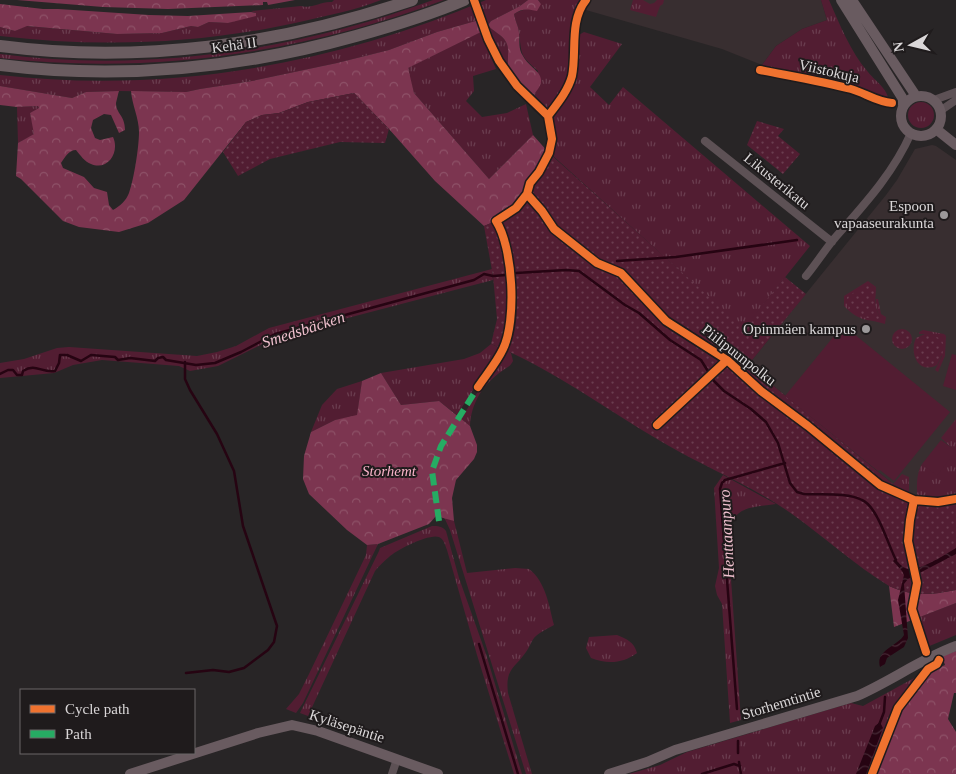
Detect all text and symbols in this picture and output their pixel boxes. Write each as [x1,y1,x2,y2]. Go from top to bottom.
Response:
north arrow [886,20,936,70]
street label: Kehä II [210,34,258,56]
text: N [890,41,907,53]
street label: Viistokuja [797,56,861,86]
street label: Likusterikatu [741,150,813,213]
place label: Espoon vapaaseurakunta [834,198,935,231]
marker: Espoon vapaaseurakunta [938,209,950,221]
water label: Smedsbäcken [260,308,347,351]
street label: Piilipuunpolku [699,321,779,389]
place label: Opinmäen kampus [743,321,856,337]
marker: Opinmäen kampus [860,323,872,335]
park label: Storhemt [362,463,417,479]
water label: Henttaanpuro [716,489,738,580]
street label: Storhemtintie [740,683,823,723]
legend [20,689,195,754]
text: Cycle path [65,701,130,717]
street label: Kyläsepäntie [307,706,387,746]
text: Path [65,726,92,742]

